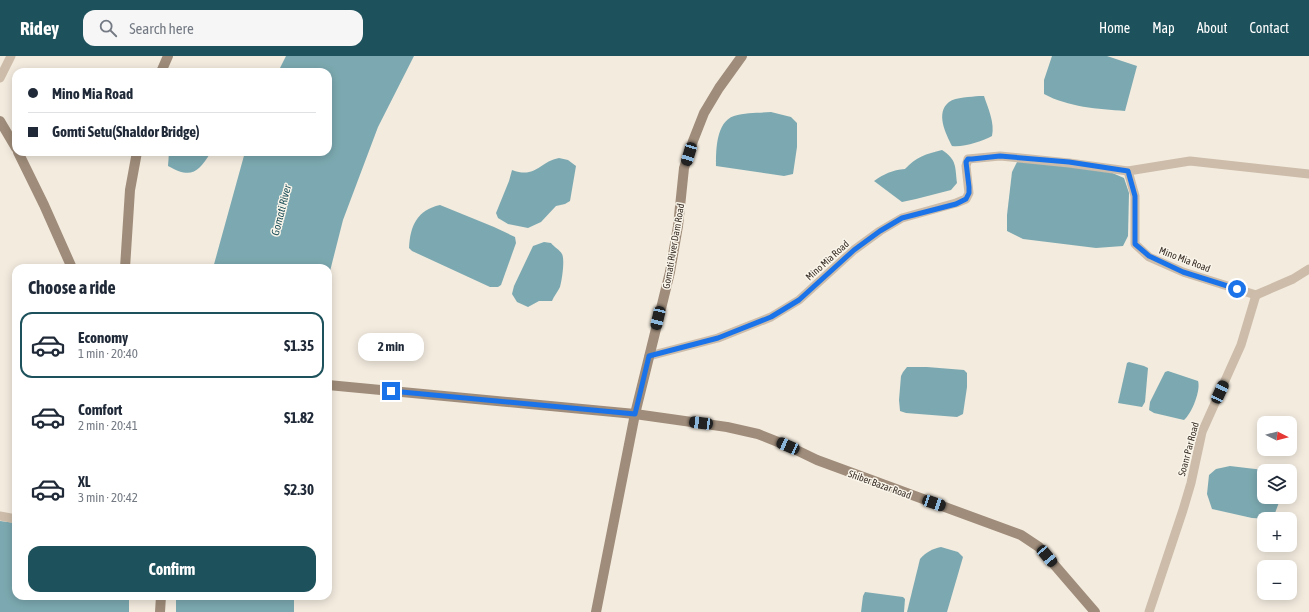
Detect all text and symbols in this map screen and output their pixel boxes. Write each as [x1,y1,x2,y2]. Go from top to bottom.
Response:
search box [83,10,363,46]
text: Ridey [20,17,59,39]
icon: search [97,17,119,39]
text: Search here [129,20,194,37]
text: Home [1099,20,1130,36]
text: Map [1152,20,1175,36]
text: About [1197,20,1228,36]
text: Contact [1250,20,1289,36]
text: Mino Mia Road [52,85,133,102]
text: Gomti Setu(Shaldor Bridge) [52,123,200,140]
car [680,141,698,167]
water label: Gomati River [269,183,293,237]
street label: Gomati River Dam Road [661,202,686,290]
street label: Mino Mia Road [804,238,851,283]
street label: Mino Mia Road [1158,245,1212,274]
text: Choose a ride [28,277,116,298]
route start [1228,280,1246,298]
car [649,305,667,331]
icon: car [30,327,66,363]
text: Economy [78,329,128,346]
callout: 2 min [358,333,424,361]
text: $1.35 [284,337,314,354]
text: 2 min [378,339,404,354]
text: 1 min · 20:40 [78,346,138,361]
car [1209,379,1231,405]
route end [382,382,400,400]
icon: car [30,399,66,435]
text: Comfort [78,401,122,418]
text: $1.82 [284,409,314,426]
car [688,416,714,430]
north arrow [1257,416,1297,456]
map controls [1257,416,1297,600]
text: 2 min · 20:41 [78,418,138,433]
street label: Soanr Par Road [1176,421,1201,477]
car [775,436,801,456]
button: layers [1257,464,1297,504]
street label: Shiber Bazar Road [847,468,913,501]
icon: car [30,471,66,507]
text: XL [78,473,91,490]
text: $2.30 [284,481,314,498]
text: 3 min · 20:42 [78,490,138,505]
car [921,493,947,513]
button: + [1257,512,1297,552]
car [1035,543,1059,569]
button: Confirm [28,546,316,592]
button: − [1257,560,1297,600]

